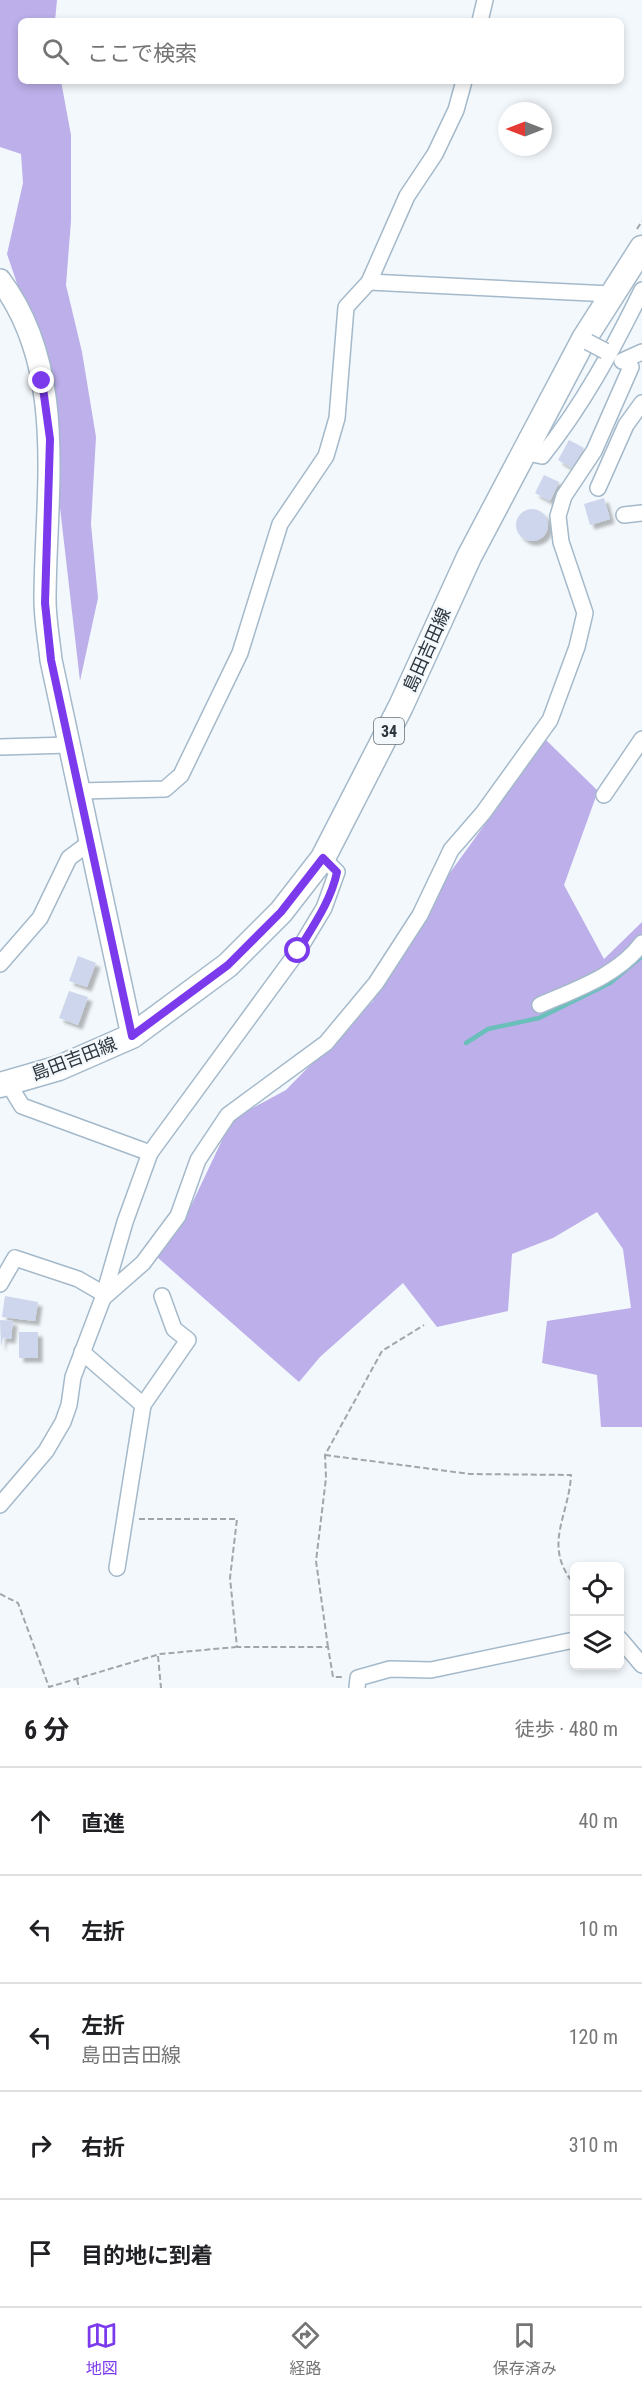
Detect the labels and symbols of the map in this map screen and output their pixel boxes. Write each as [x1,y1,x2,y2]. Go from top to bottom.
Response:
north arrow [498,102,552,156]
route end [28,367,54,393]
street label: 島田吉田線 [399,604,454,695]
road number: 34 [374,718,404,744]
route start [284,937,310,963]
street label: 島田吉田線 [28,1033,120,1084]

